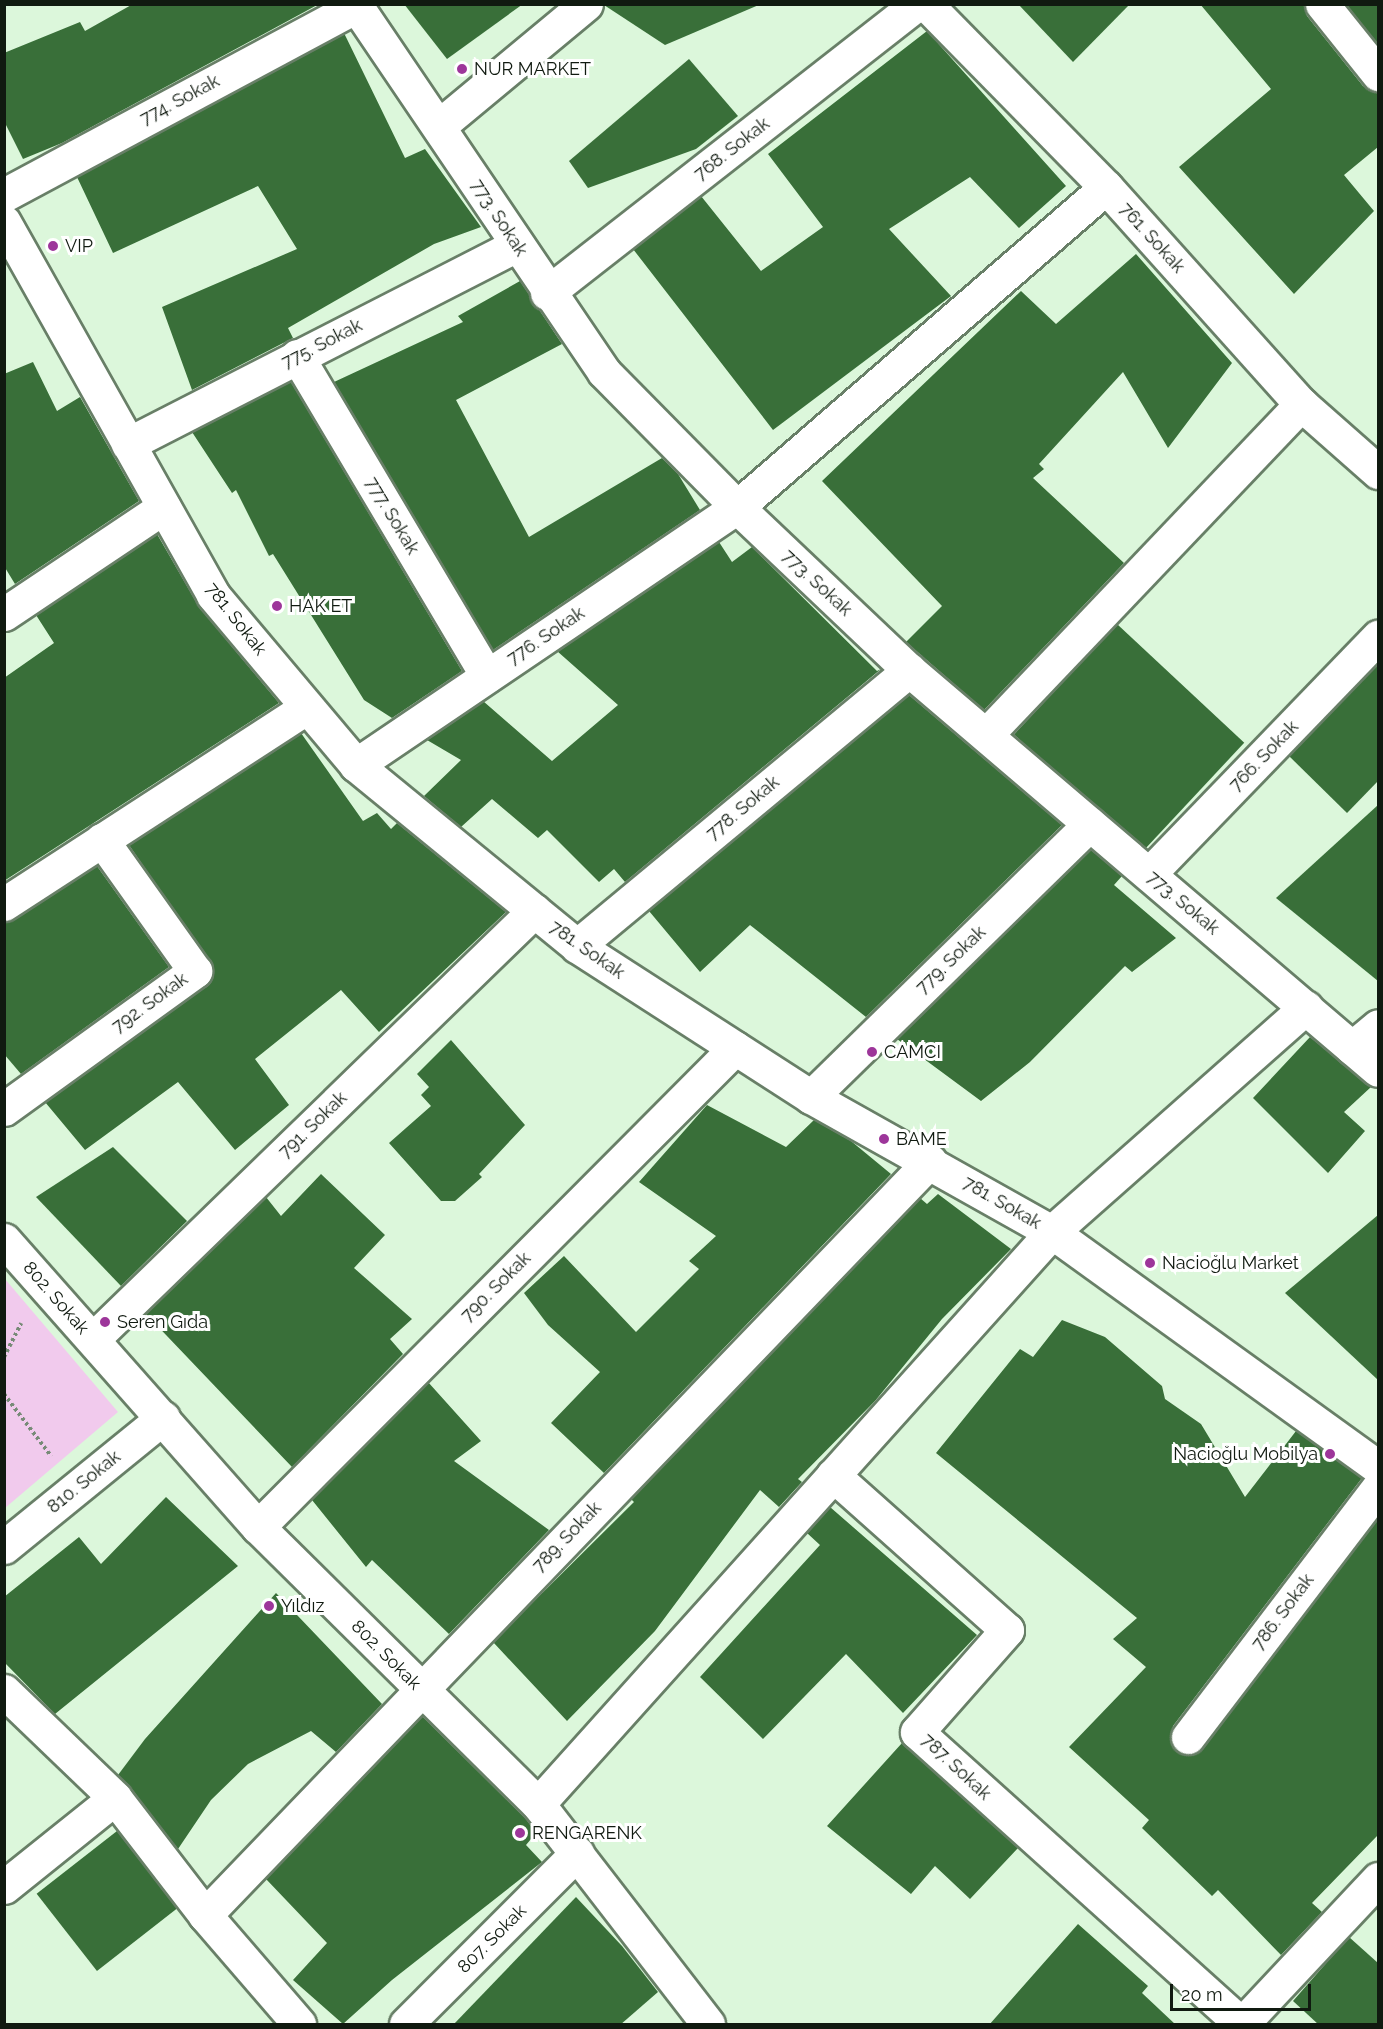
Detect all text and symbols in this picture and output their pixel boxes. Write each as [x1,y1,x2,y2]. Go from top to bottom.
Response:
place label: NUR MARKET [474,58,591,80]
marker: NUR MARKET [455,62,469,76]
street label: 774. Sokak [137,70,223,130]
street label: 768. Sokak [690,113,774,185]
street label: 773. Sokak [466,175,532,261]
street label: 761. Sokak [1115,199,1189,277]
place label: VIP [65,235,93,257]
marker: VIP [46,239,60,253]
street label: 775. Sokak [278,315,366,373]
street label: 777. Sokak [361,473,423,559]
street label: 773. Sokak [778,545,856,621]
street label: 781. Sokak [201,578,271,660]
place label: HAK ET [289,595,353,617]
marker: HAK ET [270,599,284,613]
street label: 776. Sokak [503,602,589,670]
street label: 766. Sokak [1225,716,1303,796]
street label: 778. Sokak [702,771,784,845]
street label: 773. Sokak [1143,867,1223,939]
street label: 781. Sokak [545,916,629,984]
street label: 779. Sokak [912,922,990,998]
street label: 792. Sokak [108,968,192,1038]
place label: CAMCI [884,1041,941,1063]
marker: CAMCI [865,1045,879,1059]
street label: 791. Sokak [274,1087,352,1163]
place label: BAME [896,1128,947,1150]
marker: BAME [877,1132,891,1146]
street label: 781. Sokak [959,1172,1045,1234]
street label: 790. Sokak [457,1248,535,1326]
place label: Nacioğlu Market [1162,1252,1299,1274]
marker: Nacioğlu Market [1143,1256,1157,1270]
street label: 802. Sokak [18,1257,94,1339]
place label: Seren Gıda [117,1311,208,1333]
marker: Seren Gıda [98,1315,112,1329]
place label: Nacioğlu Mobilya [1173,1443,1318,1465]
street label: 810. Sokak [43,1446,125,1518]
marker: Nacioğlu Mobilya [1323,1447,1337,1461]
street label: 789. Sokak [528,1497,606,1577]
street label: 786. Sokak [1247,1570,1319,1654]
place label: Yıldız [281,1595,324,1617]
marker: Yıldız [262,1599,276,1613]
street label: 802. Sokak [347,1616,425,1694]
street label: 787. Sokak [917,1729,995,1805]
place label: RENGARENK [532,1822,642,1844]
marker: RENGARENK [513,1826,527,1840]
street label: 807. Sokak [453,1900,531,1978]
scale bar [1173,1972,1314,2010]
text: 20 m [1181,1984,1223,2005]

